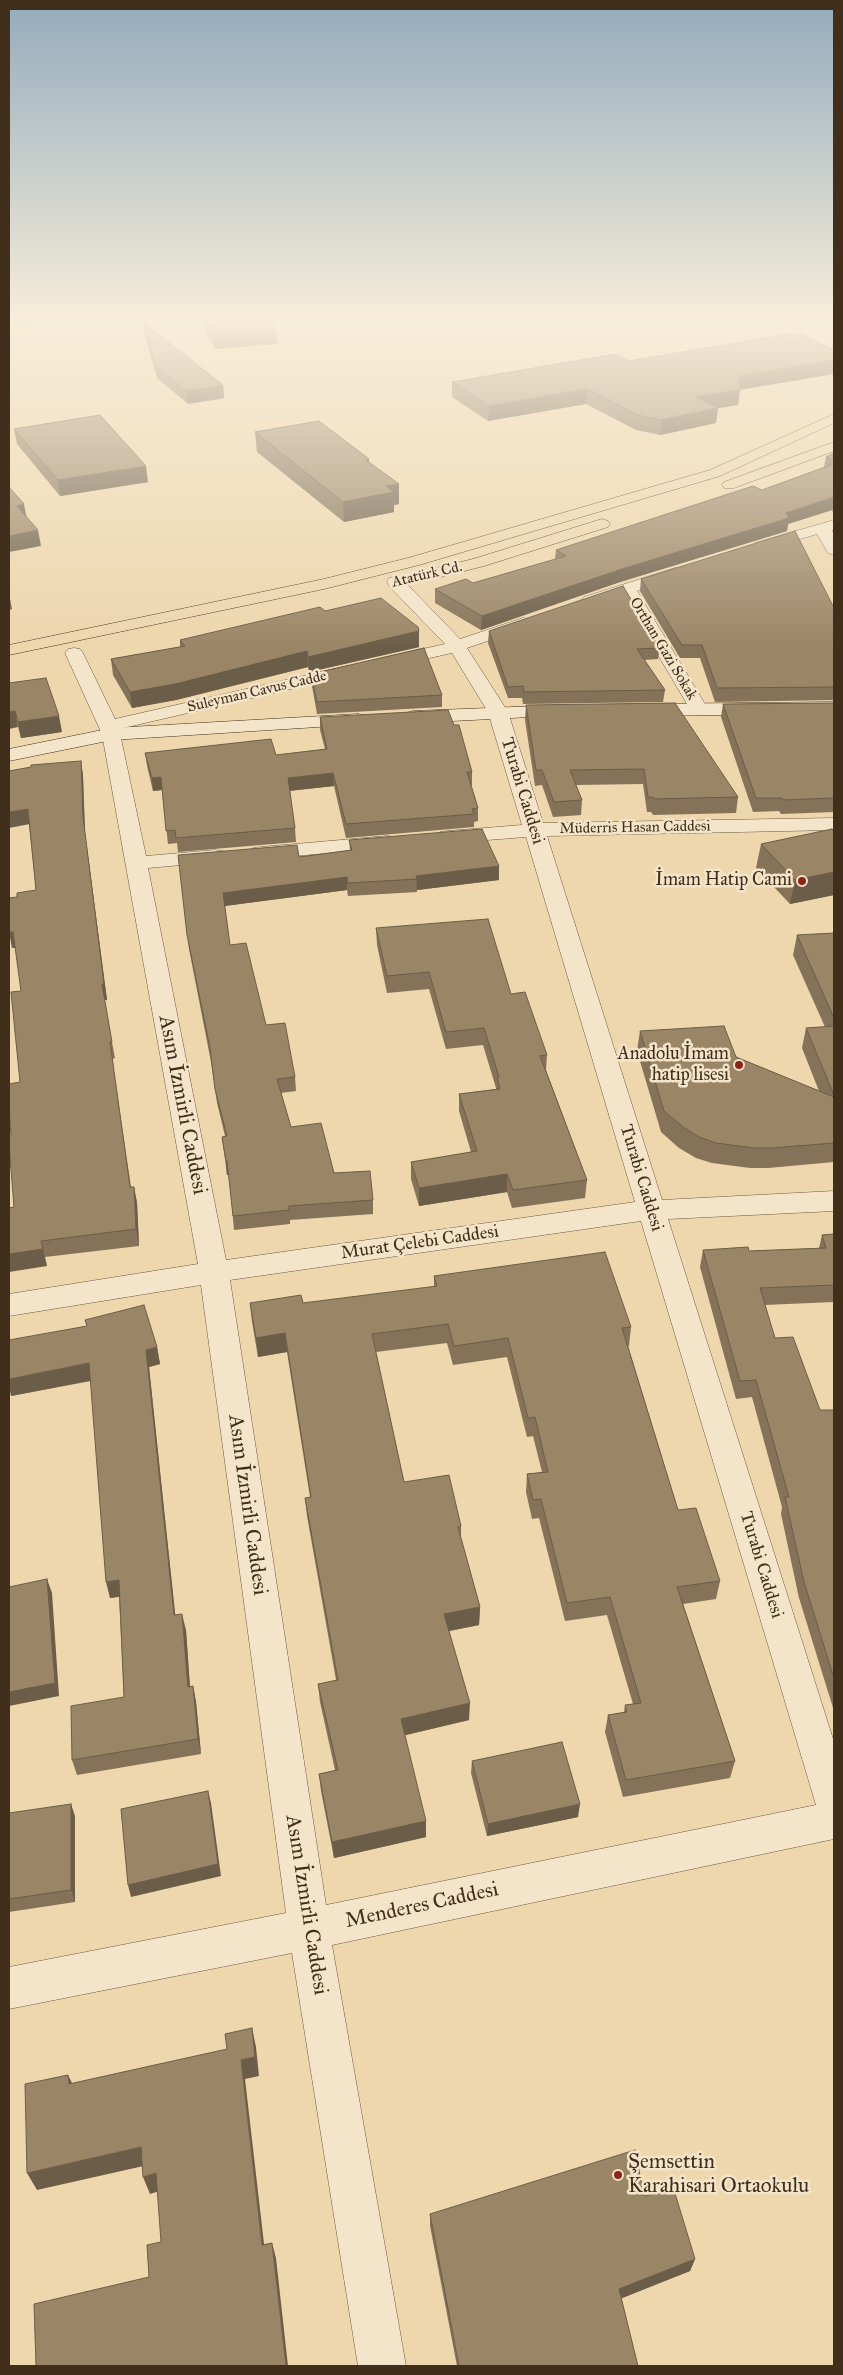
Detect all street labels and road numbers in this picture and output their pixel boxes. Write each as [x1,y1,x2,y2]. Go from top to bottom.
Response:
street label: Atatürk Cd. [390,558,464,592]
street label: Orthan Gazi Sokak [625,594,701,704]
street label: Suleyman Cavus Cadde [186,667,328,717]
street label: Turabi Caddesi [496,735,548,847]
street label: Müderris Hasan Caddesi [559,818,711,838]
street label: Asım İzmirli Caddesi [152,1013,212,1197]
street label: Turabi Caddesi [615,1122,667,1234]
street label: Murat Çelebi Caddesi [340,1221,500,1265]
street label: Asım İzmirli Caddesi [222,1413,272,1597]
street label: Turabi Caddesi [735,1509,787,1621]
street label: Asım İzmirli Caddesi [279,1813,333,1997]
street label: Menderes Caddesi [343,1877,501,1935]

